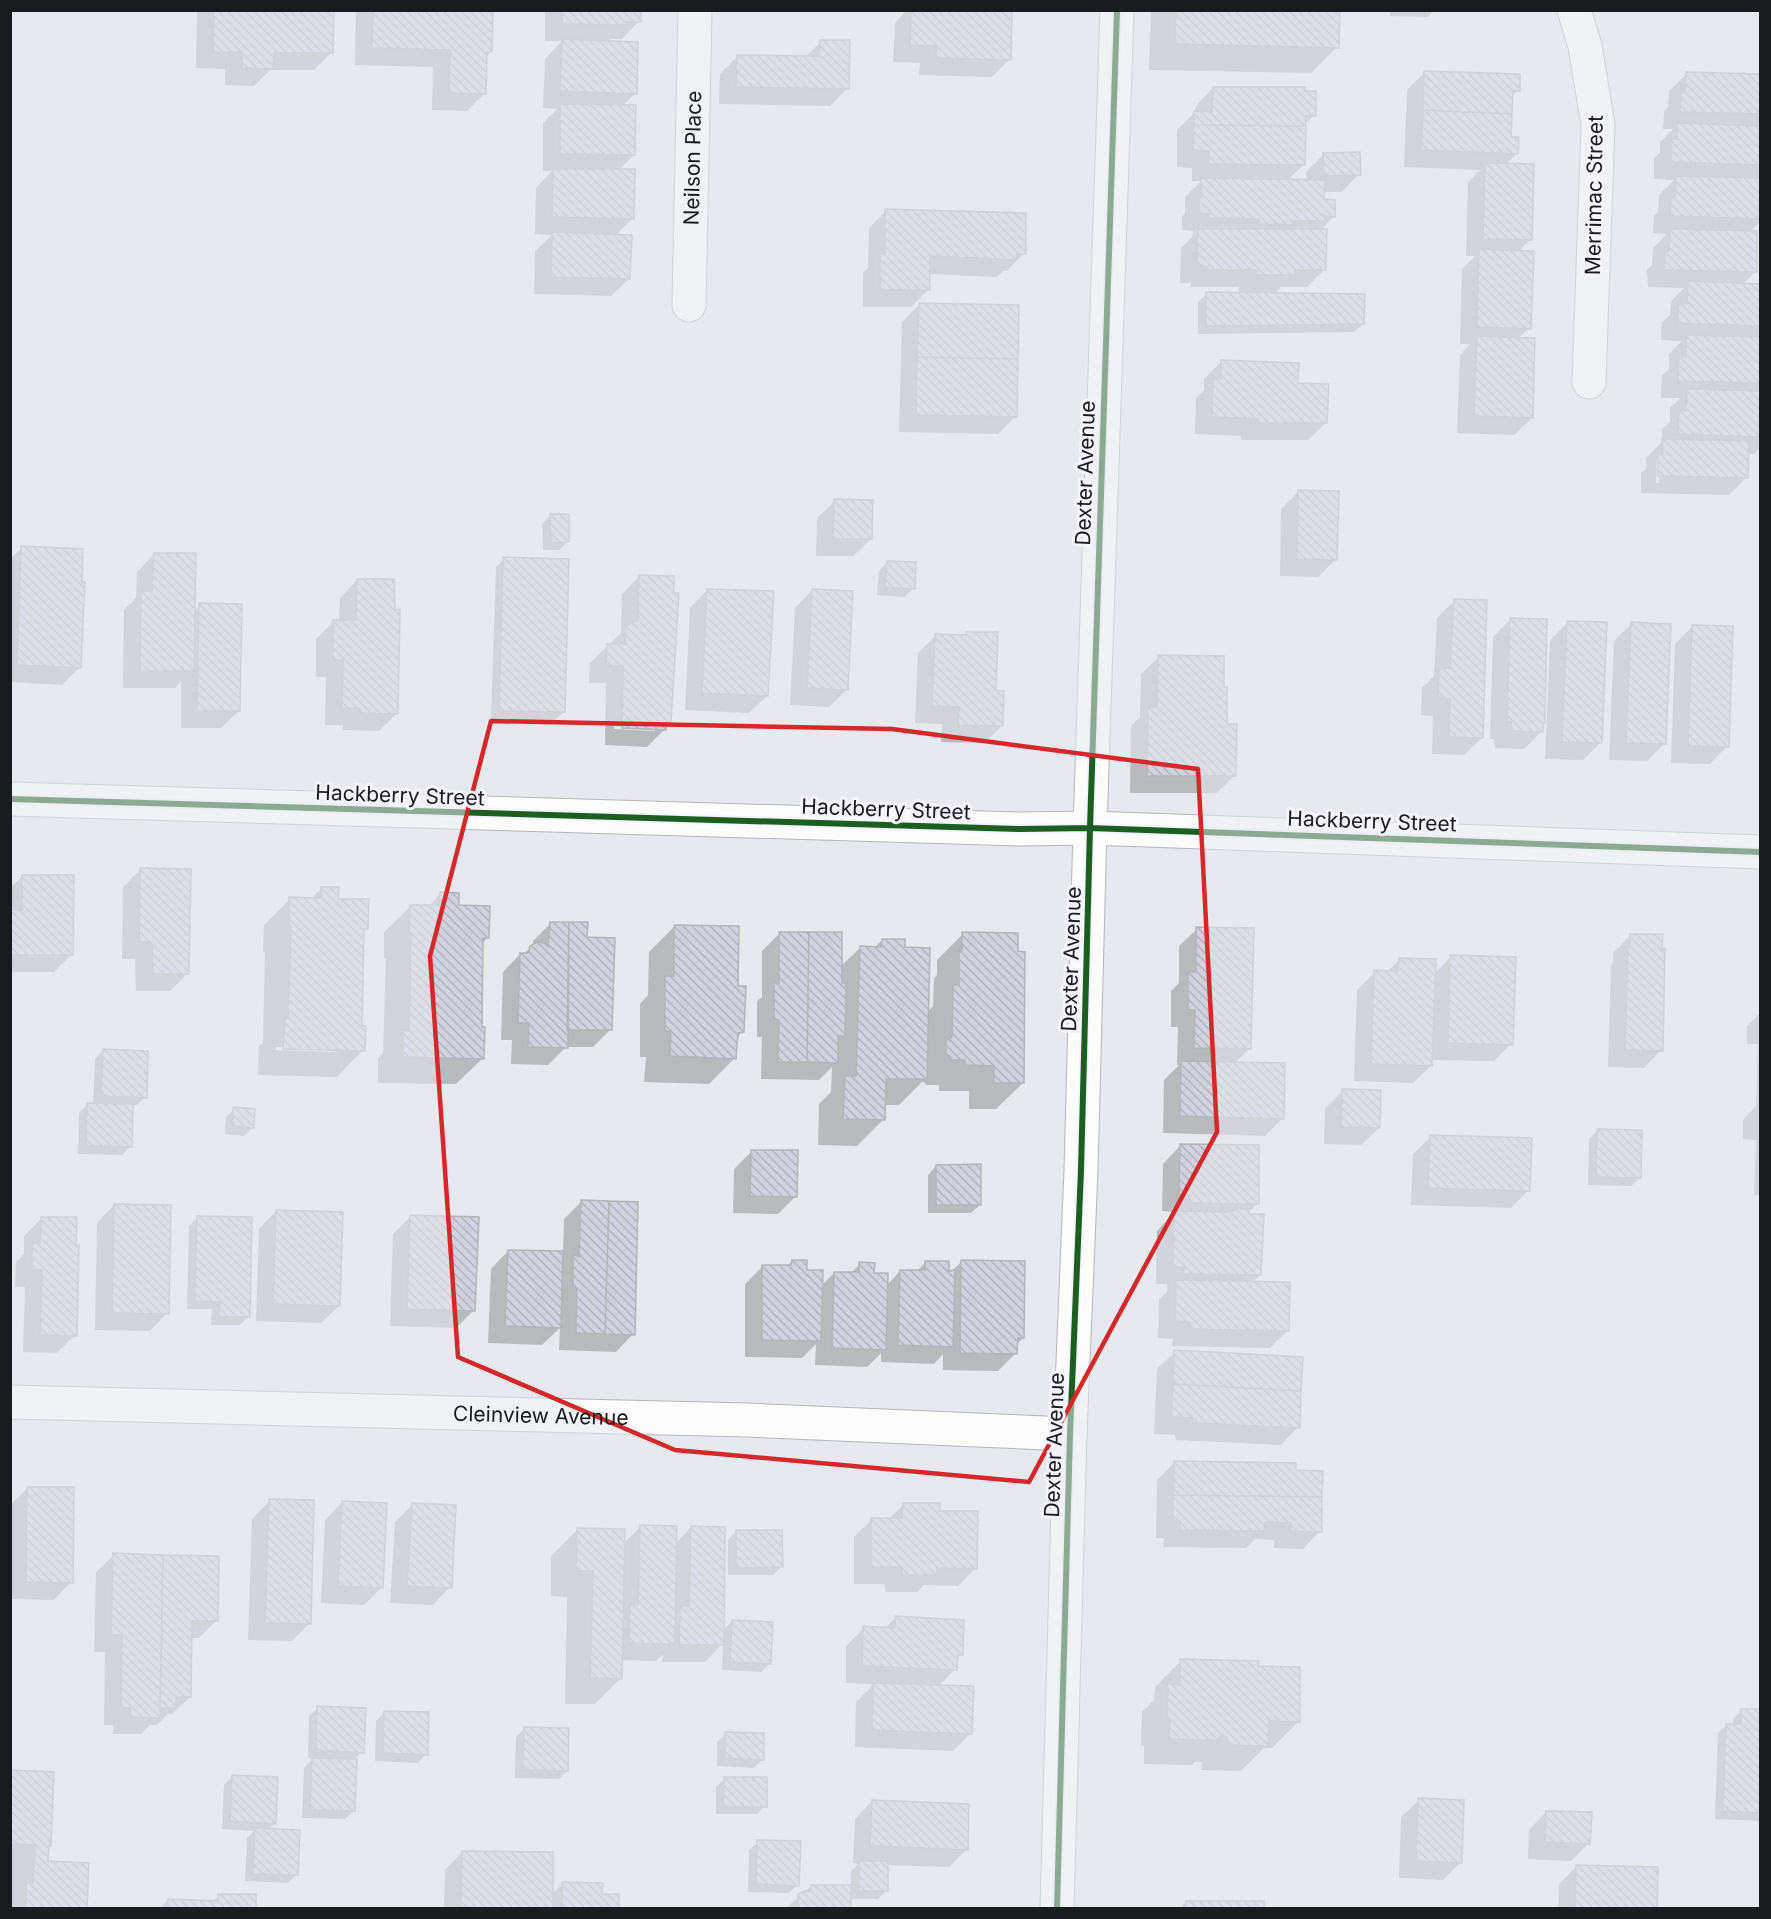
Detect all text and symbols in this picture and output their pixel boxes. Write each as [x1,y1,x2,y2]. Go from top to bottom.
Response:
street label: Neilson Place [678,90,706,226]
street label: Merrimac Street [1580,115,1608,275]
street label: Dexter Avenue [1070,400,1100,546]
street label: Hackberry Street [315,780,485,810]
street label: Hackberry Street [801,794,971,824]
street label: Hackberry Street [1287,806,1457,836]
street label: Dexter Avenue [1056,886,1086,1032]
street label: Dexter Avenue [1039,1372,1069,1518]
street label: Cleinview Avenue [453,1400,629,1430]

